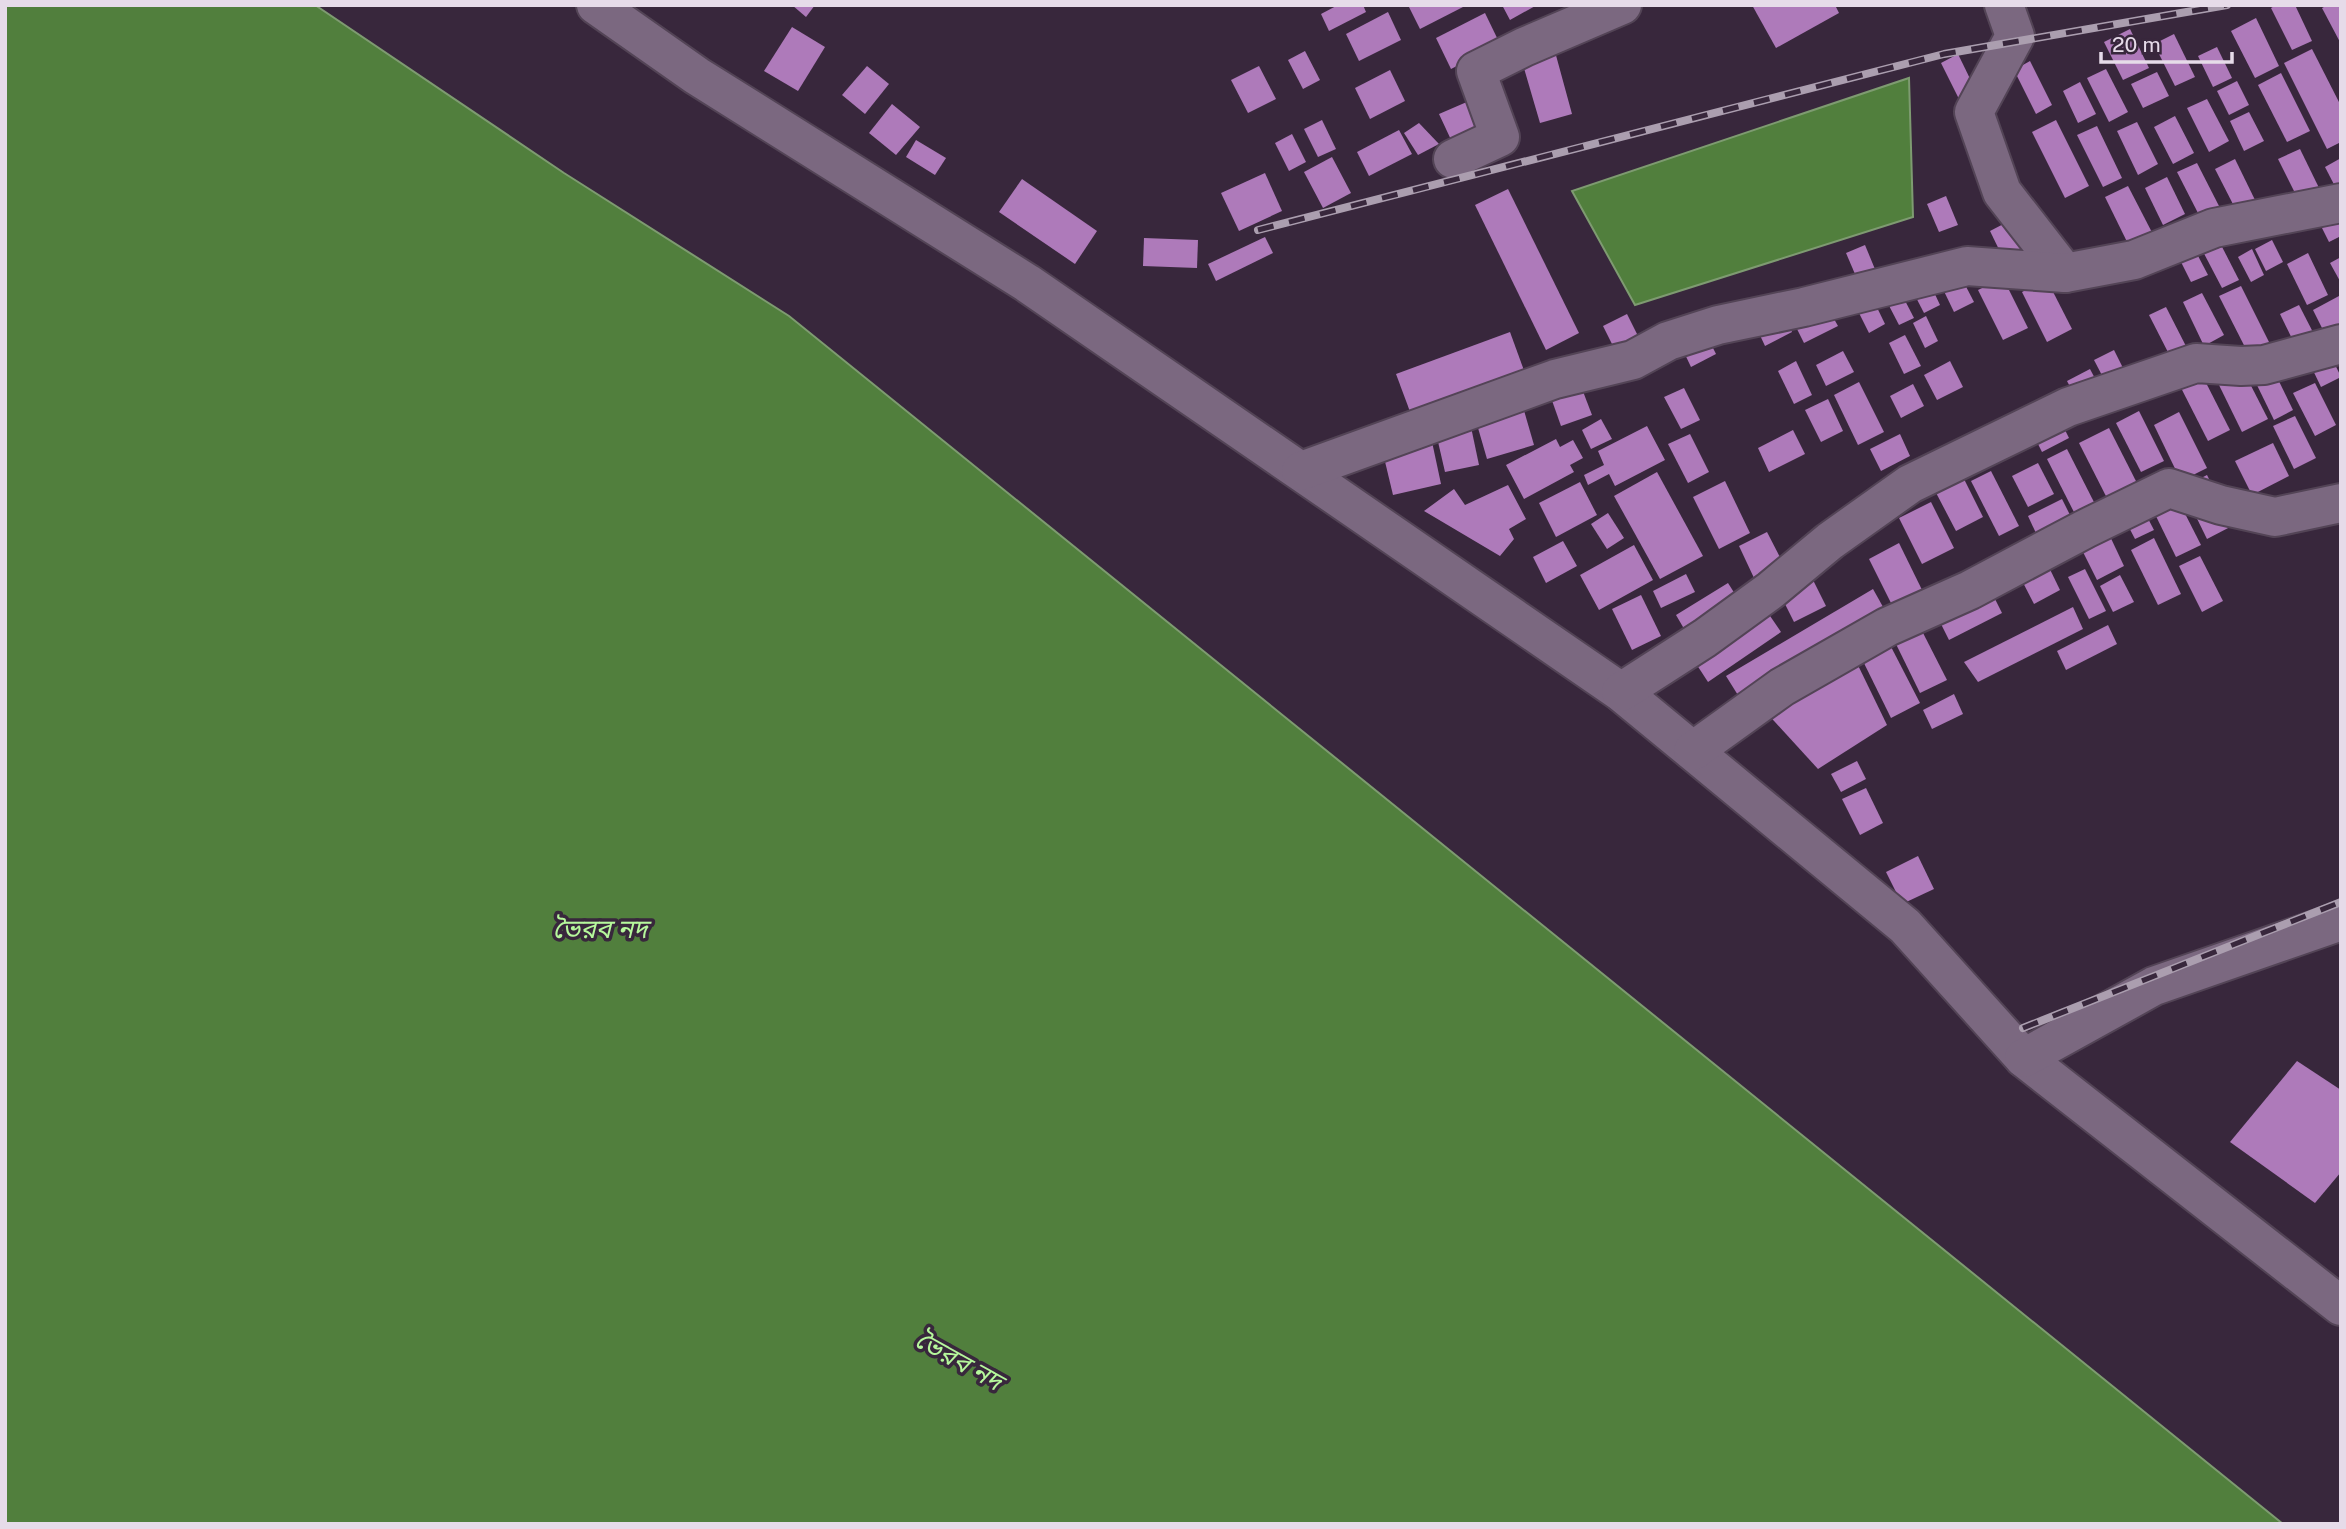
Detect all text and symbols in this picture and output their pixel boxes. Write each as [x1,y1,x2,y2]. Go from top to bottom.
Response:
scale bar [2101,21,2232,65]
text: 20 m [2112,32,2161,57]
water label: ভৈরব নদ [553,913,652,944]
water label: ভৈরব নদ [910,1323,1012,1399]

